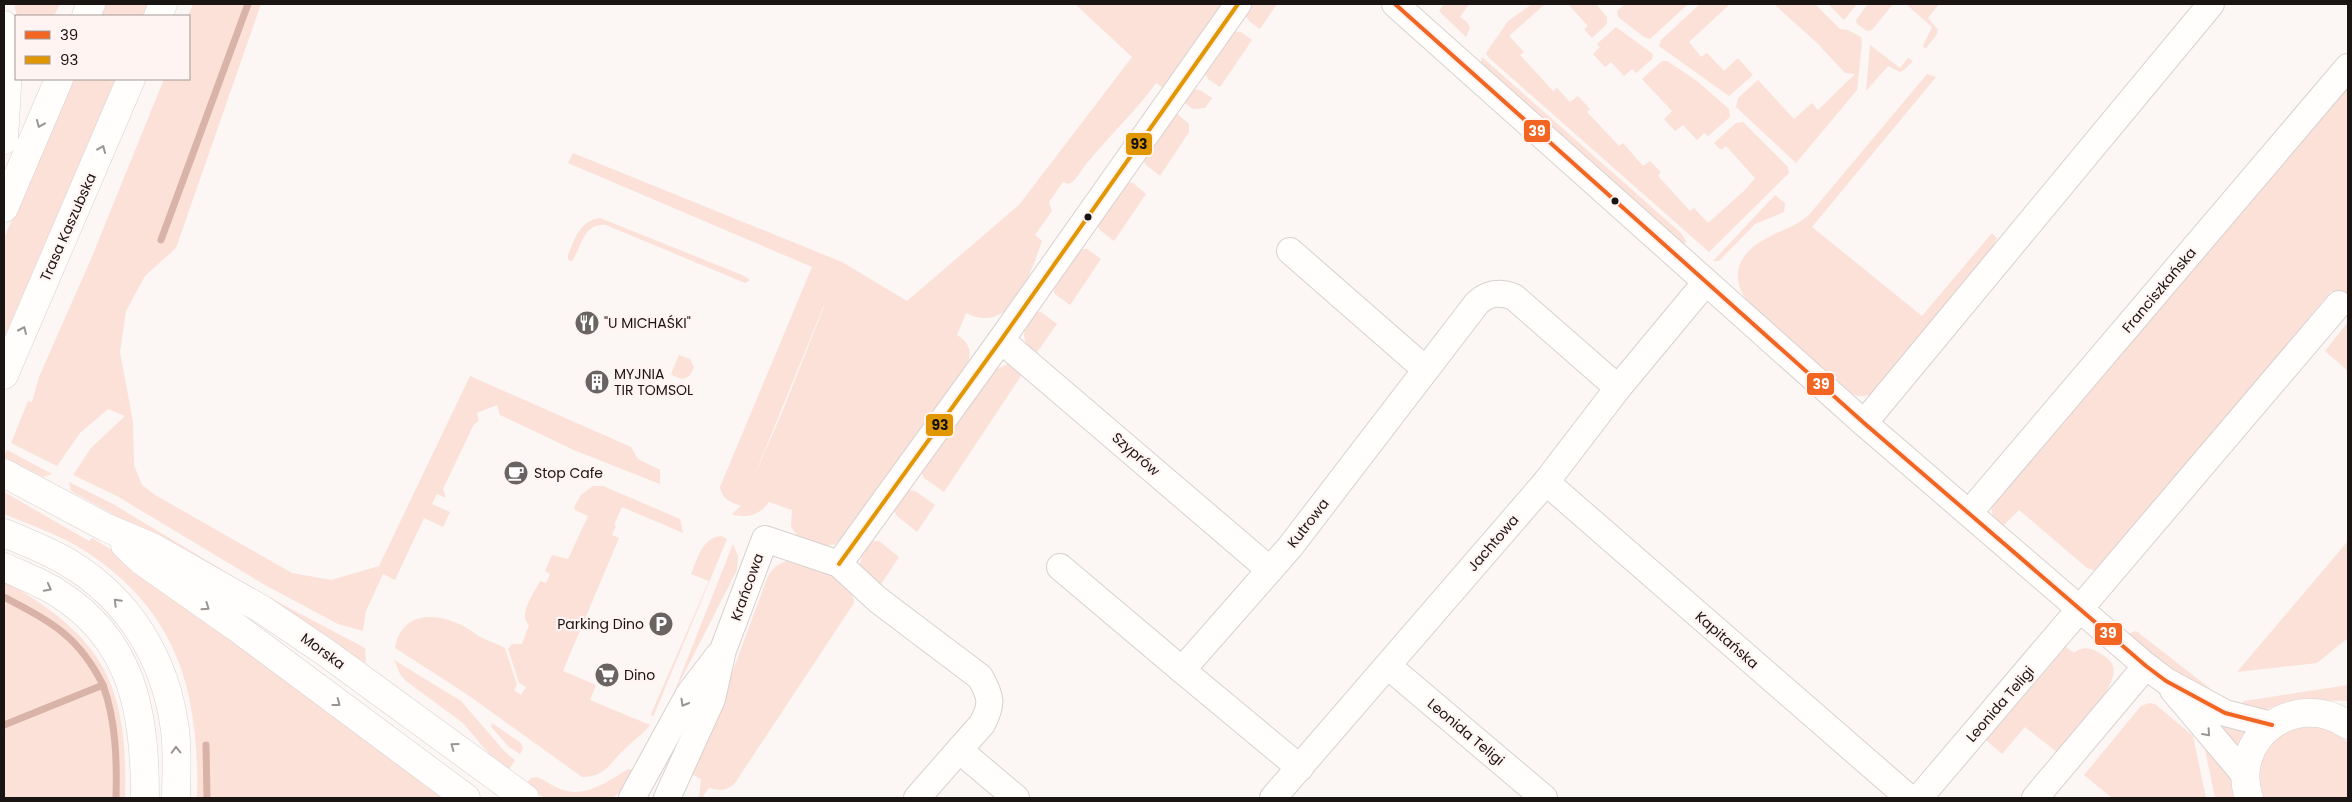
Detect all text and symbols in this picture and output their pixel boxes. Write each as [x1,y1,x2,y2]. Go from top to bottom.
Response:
legend [15,15,190,80]
text: 39 [60,24,78,45]
text: 93 [60,49,78,70]
one-way arrow [36,119,47,128]
line badge: 39 [1523,119,1551,143]
text: 39 [1528,121,1546,141]
line badge: 93 [1125,132,1153,156]
text: 93 [1130,134,1148,154]
one-way arrow [95,145,106,154]
street label: Trasa Kaszubska [35,170,101,284]
unlabelled marker [1610,196,1620,206]
unlabelled marker [1083,212,1093,222]
street label: Franciszkańska [2117,243,2201,337]
restaurant icon: "U MICHAŚKI" [574,310,600,336]
place label: "U MICHAŚKI" [604,313,691,333]
one-way arrow [17,326,28,335]
place label: MYJNIA TIR TOMSOL [614,364,693,400]
building icon: MYJNIA TIR TOMSOL [584,369,610,395]
line badge: 39 [1806,372,1835,396]
text: 39 [1812,374,1830,394]
line badge: 93 [925,413,954,437]
text: 93 [931,415,949,435]
street label: Szyprów [1108,428,1165,481]
cafe icon: Stop Cafe [503,460,529,486]
place label: Stop Cafe [534,463,603,483]
street label: Kutrowa [1282,494,1334,552]
street label: Jachtowa [1463,510,1523,576]
street label: Krańcowa [726,550,768,624]
one-way arrow [43,581,52,591]
one-way arrow [114,599,123,608]
one-way arrow [201,601,210,610]
street label: Kapitańska [1691,607,1763,673]
parking icon: Parking Dino [648,611,674,637]
place label: Parking Dino [557,614,644,634]
line badge: 39 [2094,622,2123,646]
text: 39 [2099,623,2117,643]
street label: Morska [297,628,349,674]
supermarket icon: Dino [594,662,620,688]
street label: Leonida Teligi [1961,662,2039,746]
place label: Dino [624,665,655,685]
street label: Leonida Teligi [1423,694,1509,770]
one-way arrow [331,697,341,706]
one-way arrow [680,698,690,707]
one-way arrow [2202,727,2211,736]
one-way arrow [450,743,460,752]
one-way arrow [171,745,181,753]

